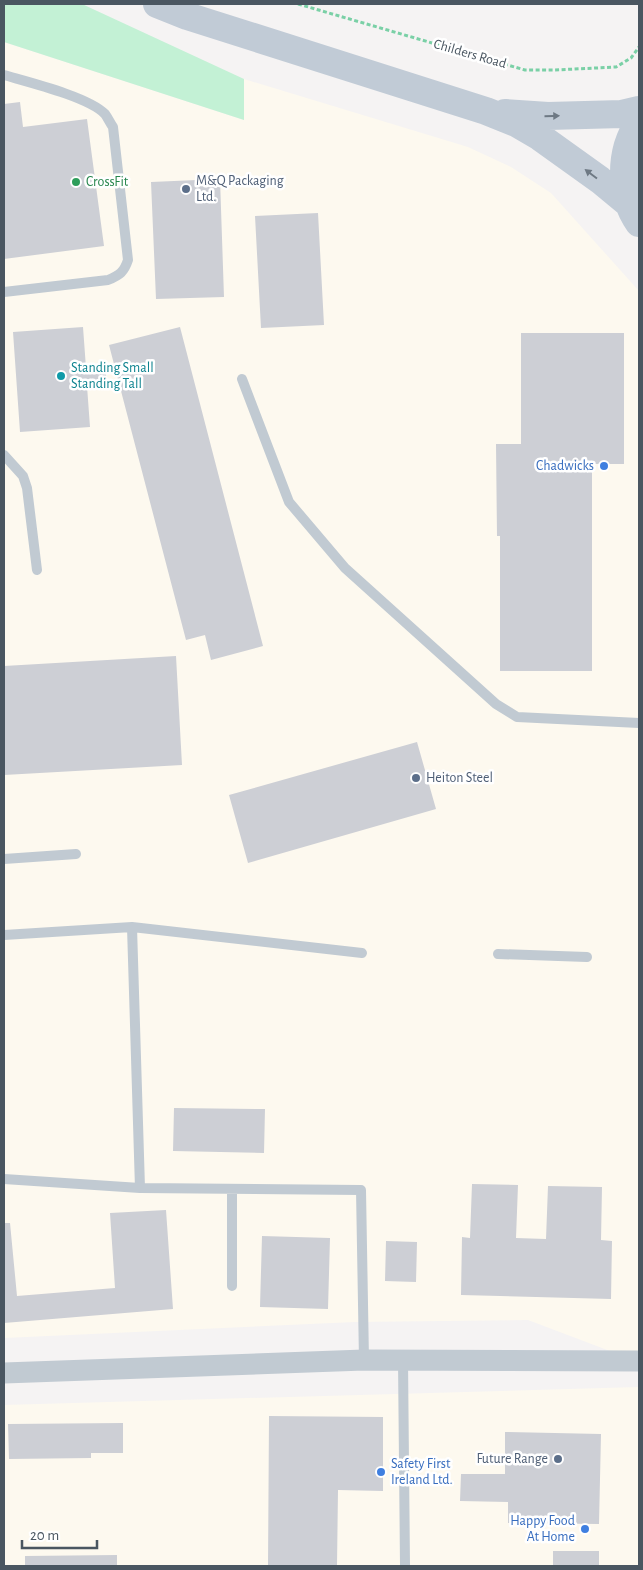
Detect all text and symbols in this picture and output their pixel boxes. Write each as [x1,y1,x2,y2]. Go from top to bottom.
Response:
street label: Childers Road [432,37,508,71]
one-way arrow [544,112,560,120]
one-way arrow [584,169,598,179]
place label: M&Q Packaging Ltd. [196,174,284,204]
place label: CrossFit [86,175,129,189]
marker: CrossFit [70,176,82,188]
marker: M&Q Packaging Ltd. [180,183,192,195]
place label: Standing Small Standing Tall [71,361,154,391]
marker: Standing Small Standing Tall [55,370,67,382]
place label: Chadwicks [536,459,594,473]
marker: Chadwicks [598,460,610,472]
place label: Heiton Steel [426,771,493,785]
marker: Heiton Steel [410,772,422,784]
place label: Future Range [476,1452,548,1466]
marker: Future Range [552,1453,564,1465]
place label: Safety First Ireland Ltd. [391,1457,453,1487]
marker: Safety First Ireland Ltd. [375,1466,387,1478]
place label: Happy Food At Home [510,1514,575,1544]
scale bar [22,1518,98,1550]
marker: Happy Food At Home [579,1523,591,1535]
text: 20 m [30,1528,59,1543]

